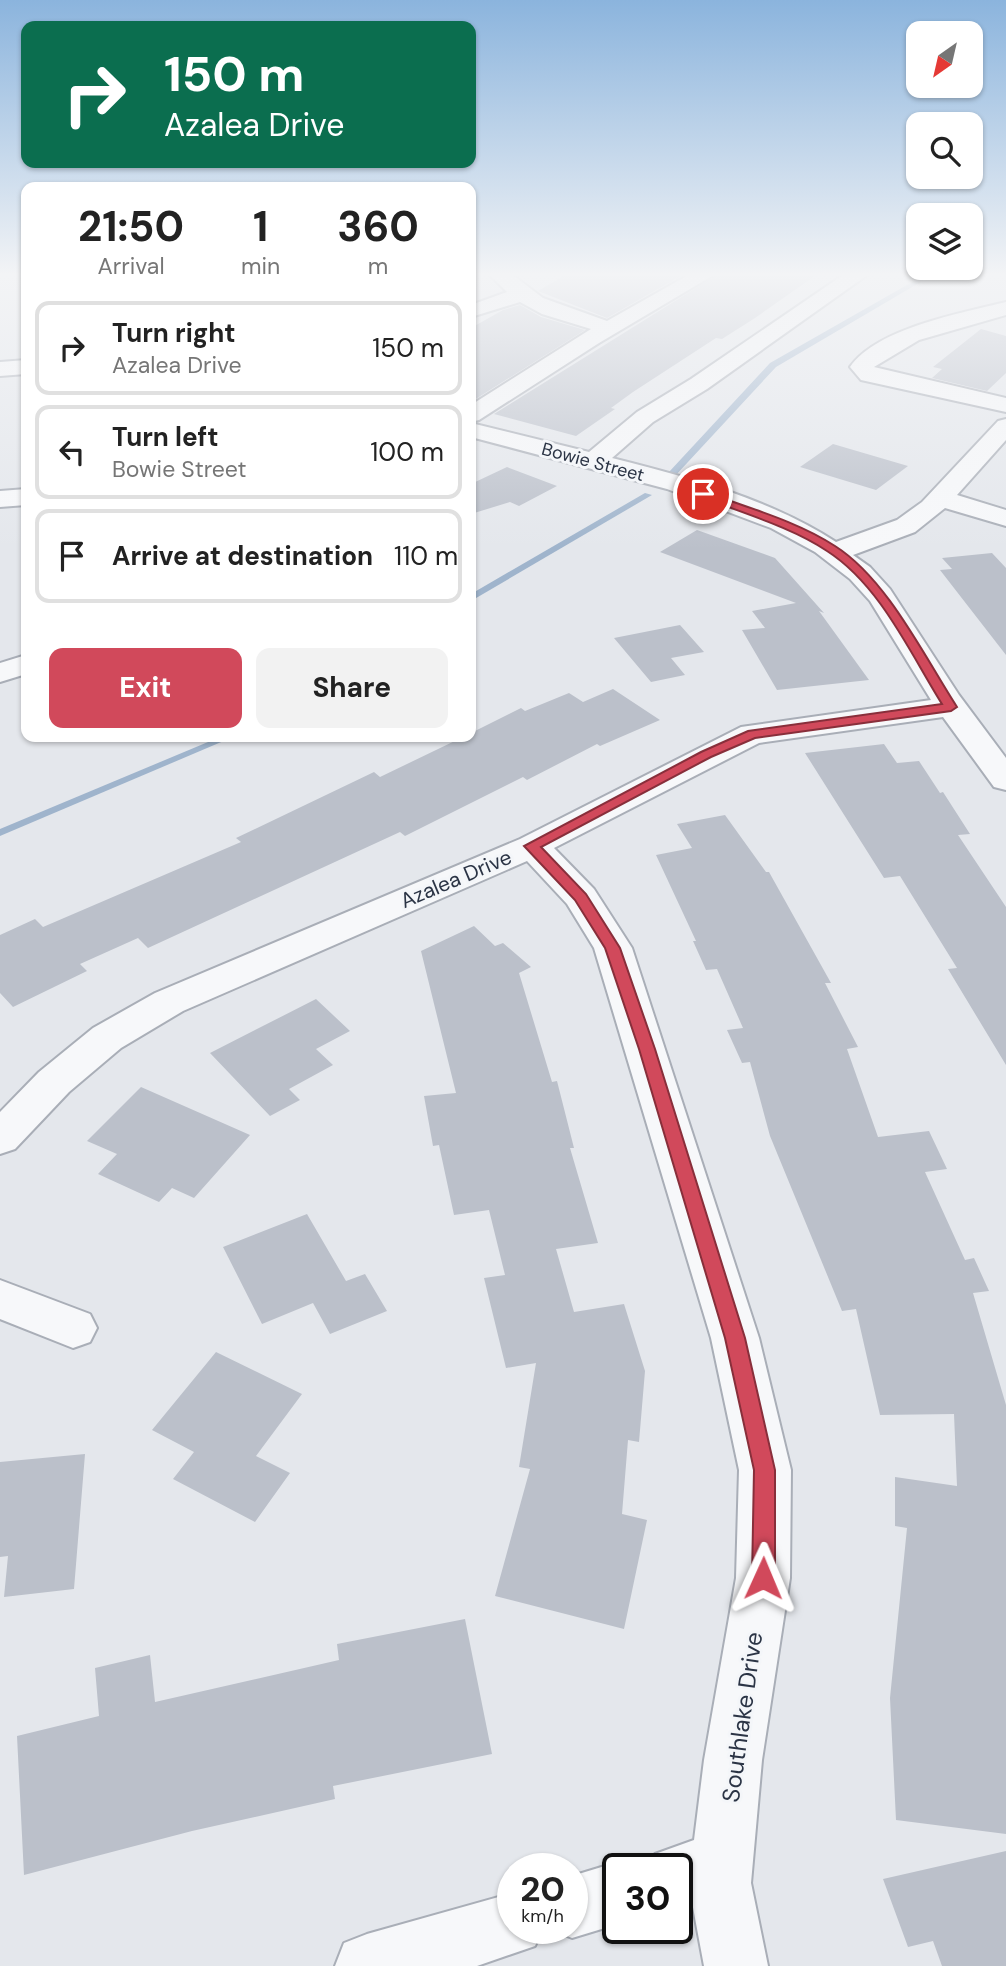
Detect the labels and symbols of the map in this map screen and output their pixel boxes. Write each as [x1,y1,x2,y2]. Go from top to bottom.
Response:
north arrow [906,21,984,98]
street label: Bowie Street [539,437,647,487]
pin [673,464,733,524]
street label: Azalea Drive [396,843,516,915]
position arrow [726,1541,800,1615]
street label: Southlake Drive [715,1630,769,1804]
speed limit sign: 30 [602,1853,693,1944]

